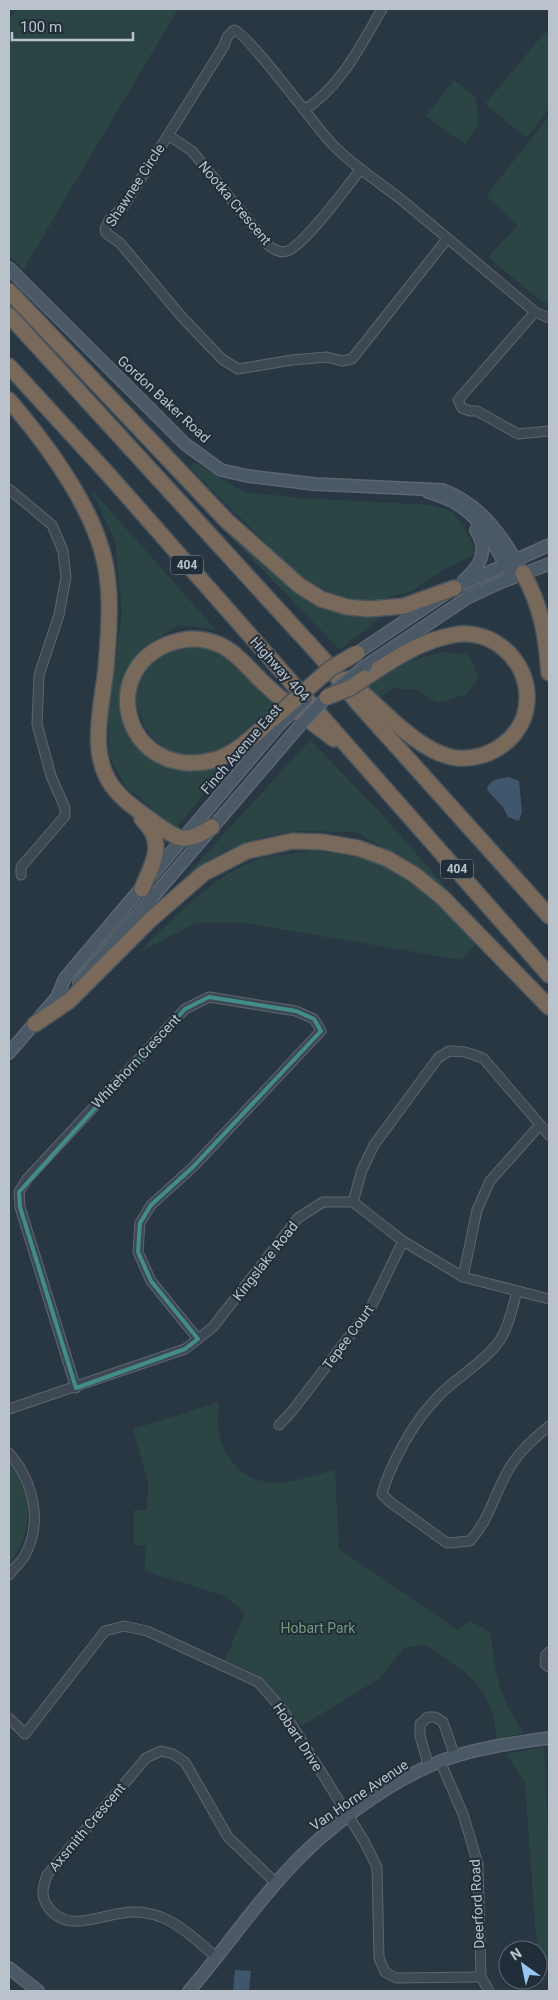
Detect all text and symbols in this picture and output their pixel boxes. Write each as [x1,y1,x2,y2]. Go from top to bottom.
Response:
scale bar [12,10,134,42]
text: 100 m [20,18,62,36]
street label: Shawnee Circle [102,141,168,229]
street label: Nootka Crescent [195,158,275,248]
street label: Gordon Baker Road [115,352,213,446]
road number: 404 [171,556,203,574]
street label: Highway 404 [247,634,313,704]
street label: Finch Avenue East [198,700,285,797]
road number: 404 [441,860,473,879]
street label: Whitehorn Crescent [88,1010,184,1111]
street label: Kingslake Road [229,1218,301,1304]
street label: Tepee Court [319,1301,377,1372]
park label: Hobart Park [281,1620,356,1636]
street label: Hobart Drive [270,1700,326,1774]
street label: Van Horne Avenue [307,1756,411,1834]
street label: Axsmith Crescent [45,1779,129,1874]
street label: Deerford Road [467,1859,487,1949]
north arrow [498,1940,548,1990]
text: N [507,1945,524,1964]

